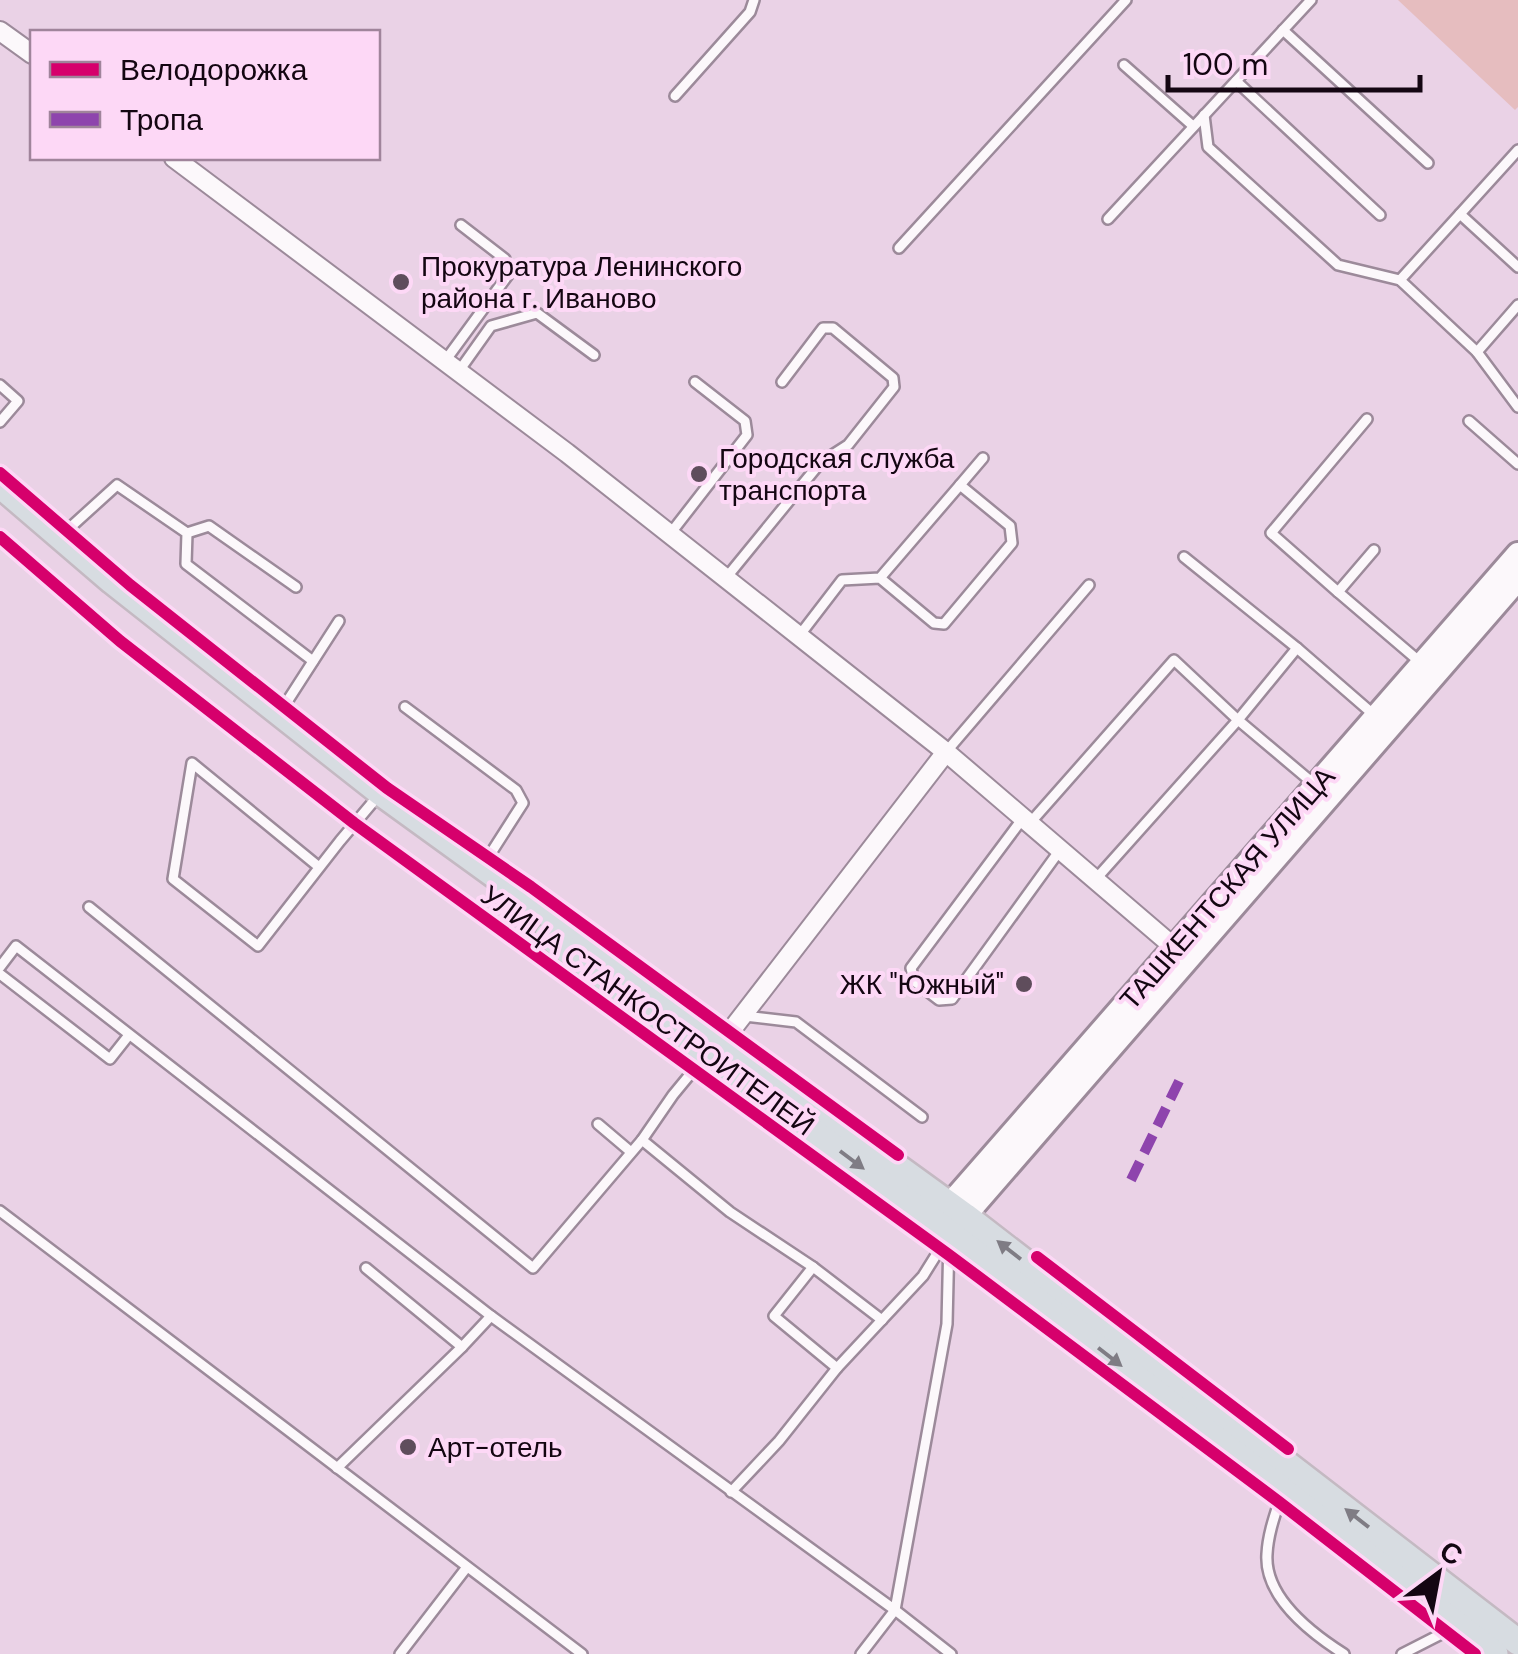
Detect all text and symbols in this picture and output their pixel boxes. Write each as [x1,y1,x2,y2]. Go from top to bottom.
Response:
legend [30,30,380,160]
scale bar [1168,30,1420,92]
text: 100 m [1183,45,1268,84]
text: Велодорожка [120,50,308,89]
text: Тропа [120,100,203,139]
place label: Прокуратура Ленинского района г. Иваново [421,248,742,317]
marker: Прокуратура Ленинского района г. Иваново [390,271,412,293]
place label: Городская служба транспорта [719,440,955,509]
marker: Городская служба транспорта [688,463,710,485]
street label: ТАШКЕНТСКАЯ УЛИЦА [1112,759,1343,1018]
street label: УЛИЦА СТАНКОСТРОИТЕЛЕЙ [474,877,822,1144]
place label: ЖК "Южный" [840,966,1004,1003]
marker: ЖК "Южный" [1013,973,1035,995]
one-way arrow [839,1150,865,1170]
one-way arrow [997,1240,1023,1261]
one-way arrow [1097,1347,1123,1367]
place label: Арт-отель [428,1429,563,1466]
marker: Арт-отель [397,1436,419,1458]
one-way arrow [1345,1508,1371,1529]
north arrow [1388,1524,1488,1624]
text: С [1433,1532,1469,1574]

